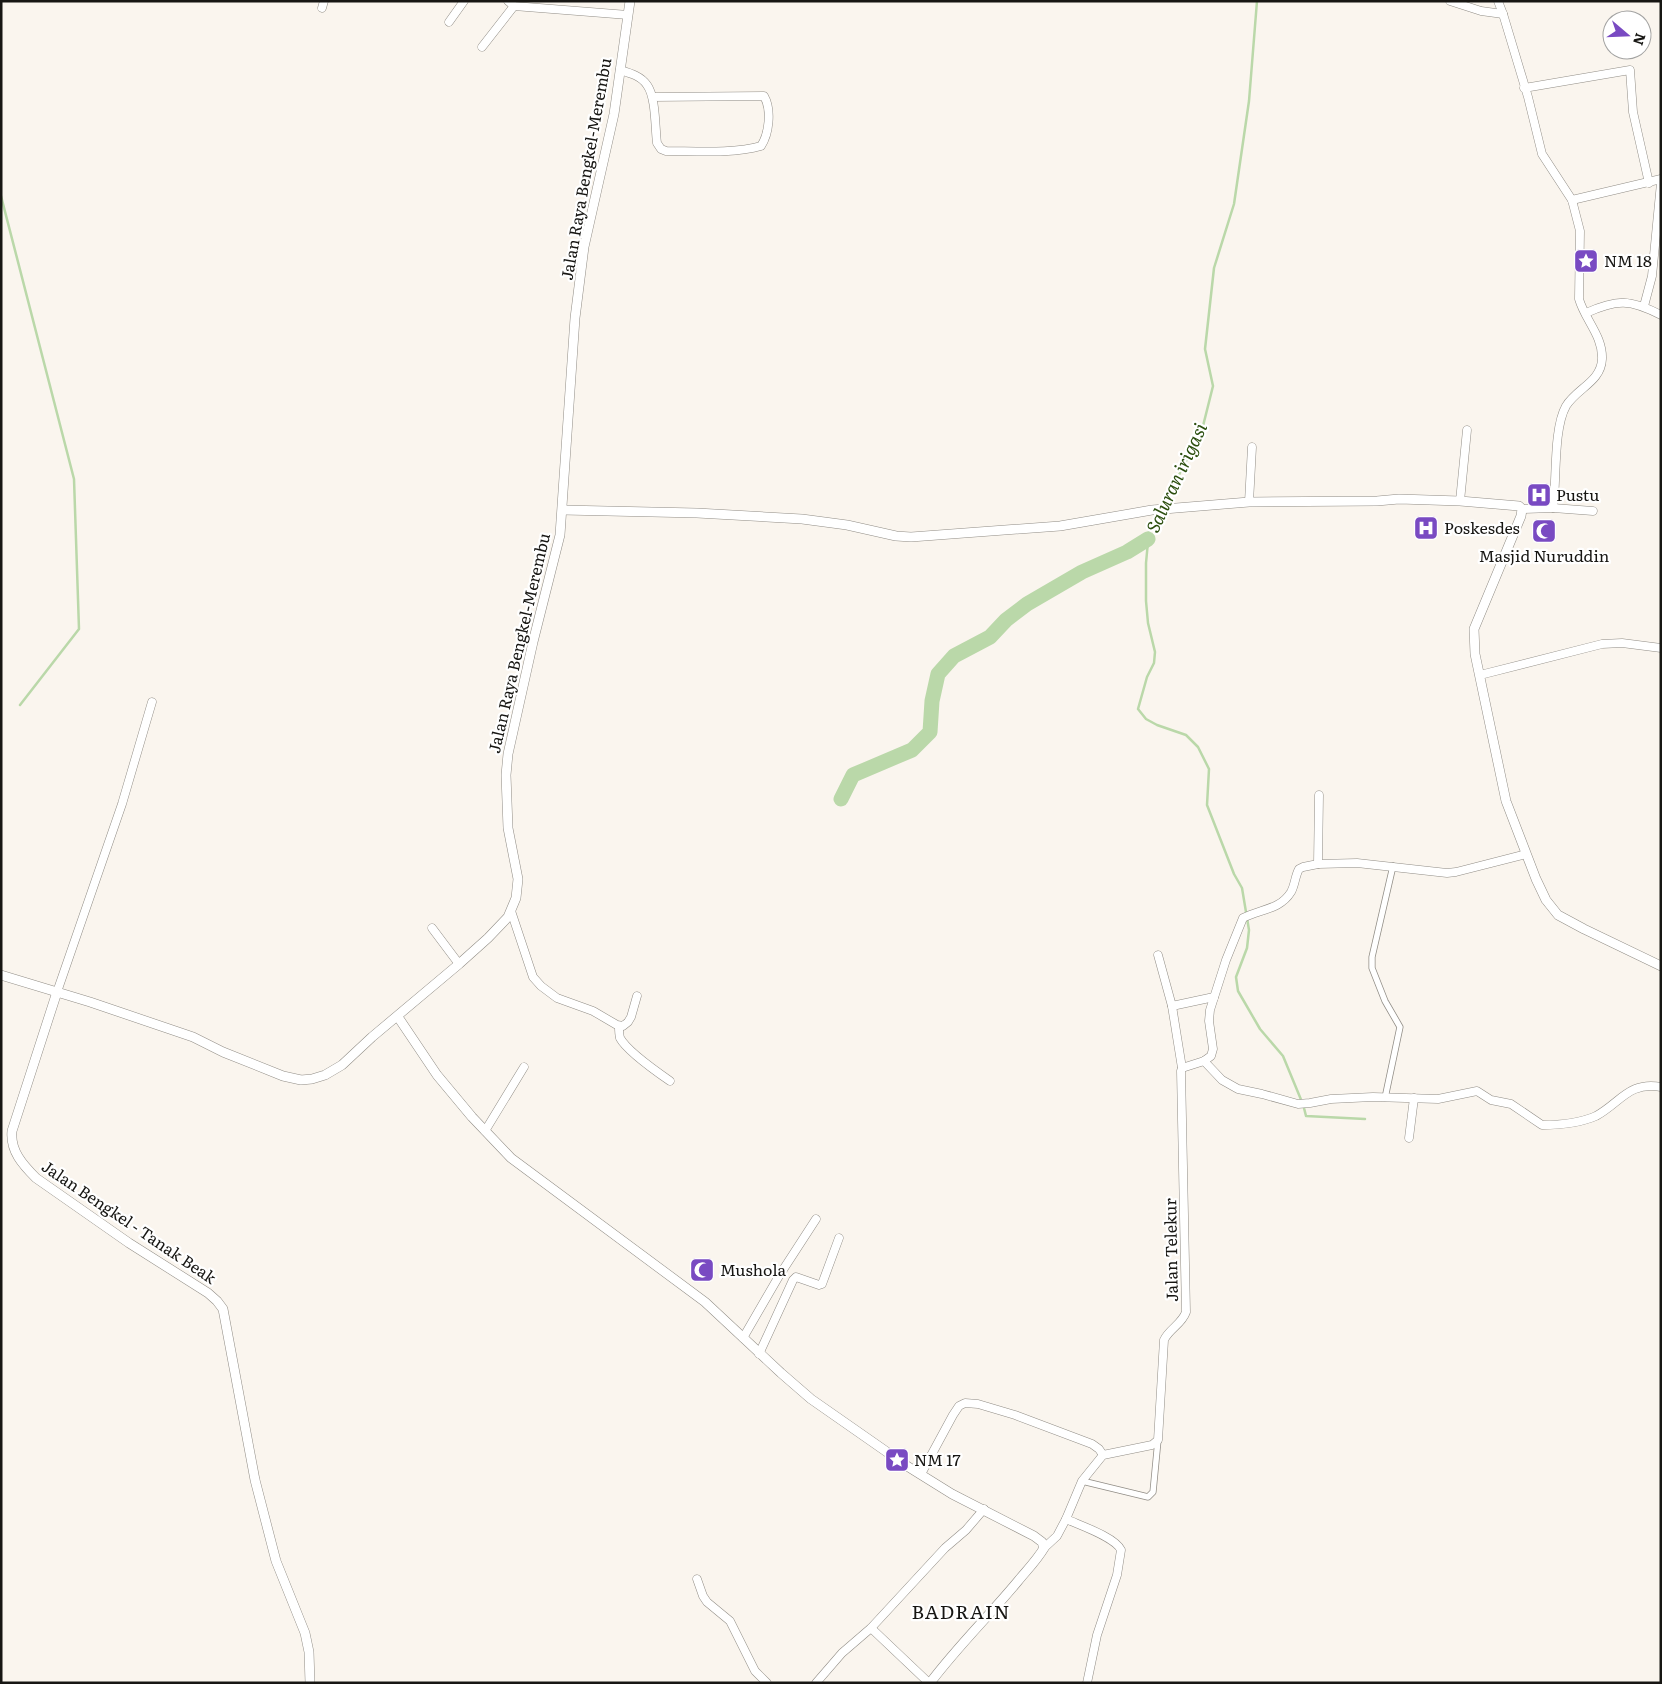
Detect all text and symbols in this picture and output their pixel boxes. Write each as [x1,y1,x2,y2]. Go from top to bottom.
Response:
north arrow [1602,10,1652,60]
text: N [1629,31,1652,49]
street label: Jalan Raya Bengkel-Merembu [554,56,616,282]
place icon: NM 18 [1573,248,1599,274]
place label: NM 18 [1604,248,1652,272]
water label: Saluran irigasi [1138,417,1213,537]
hospital icon: Pustu [1526,482,1552,508]
place label: Pustu [1556,482,1599,506]
hospital icon: Poskesdes [1413,515,1439,541]
place label: Poskesdes [1444,515,1520,539]
mosque icon: Masjid Nuruddin [1531,518,1557,544]
street label: Jalan Raya Bengkel-Merembu [481,530,555,755]
place label: Masjid Nuruddin [1479,543,1610,567]
street label: Jalan Bengkel - Tanak Beak [37,1154,222,1289]
street label: Jalan Telekur [1157,1197,1183,1302]
mosque icon: Mushola [689,1257,715,1283]
place label: Mushola [720,1257,787,1281]
place icon: NM 17 [884,1447,910,1473]
place label: NM 17 [914,1447,961,1471]
district label: BADRAIN [911,1597,1011,1625]

